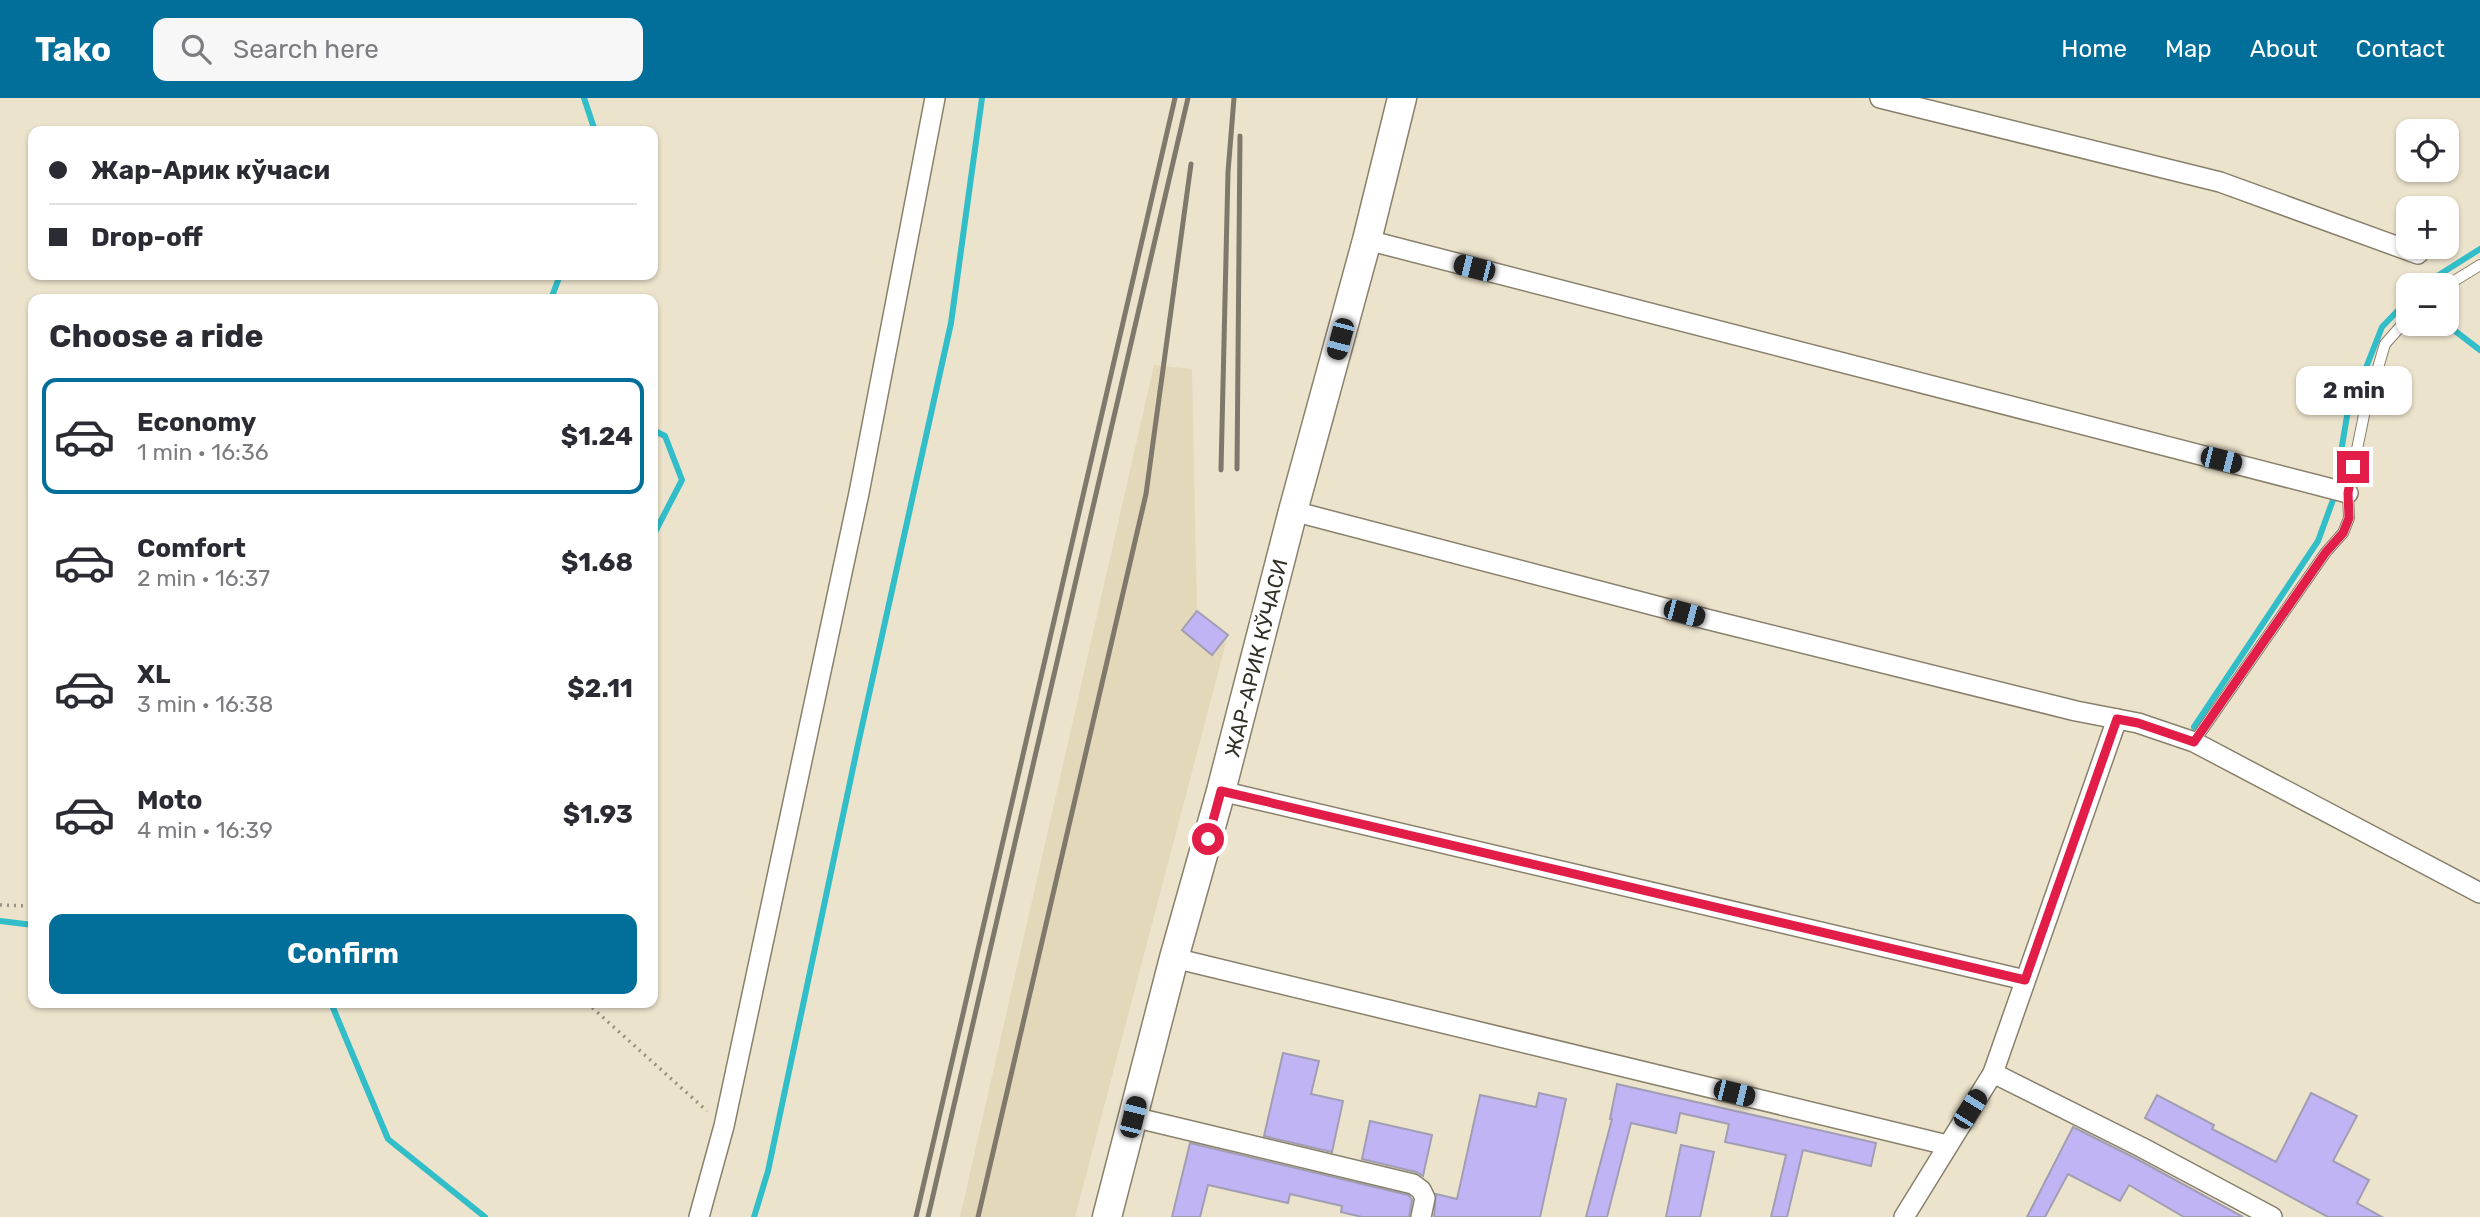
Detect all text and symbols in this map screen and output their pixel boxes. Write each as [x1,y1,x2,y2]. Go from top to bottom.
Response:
search box [153,18,643,81]
text: Tako [35,30,111,69]
icon: search [177,30,215,68]
text: Search here [233,34,379,65]
text: Home [2061,35,2127,63]
text: Map [2165,35,2212,63]
text: About [2250,35,2318,63]
text: Contact [2356,35,2445,63]
map controls [2396,119,2459,336]
button: locate [2396,119,2459,182]
text: Жар-Арик кўчаси [91,155,330,186]
button: + [2396,196,2459,259]
text: Drop-off [91,222,203,253]
car [1452,253,1497,283]
button: − [2396,273,2459,336]
car [1325,316,1356,362]
text: Choose a ride [49,317,263,355]
callout: 2 min [2295,366,2411,414]
text: 2 min [2323,376,2385,404]
icon: car [53,405,116,468]
text: Economy [137,407,256,438]
text: $1.24 [561,421,633,452]
text: 1 min · 16:36 [137,438,269,466]
car [2199,445,2244,475]
route end [2337,451,2369,483]
icon: car [53,531,116,594]
text: Comfort [137,533,246,564]
text: $1.68 [561,547,633,578]
street label: ЖАР-АРИК КЎЧАСИ [1219,556,1293,760]
text: 2 min · 16:37 [137,564,270,592]
car [1661,597,1708,629]
icon: car [53,657,116,720]
text: XL [137,659,170,690]
text: $2.11 [567,673,633,704]
text: 3 min · 16:38 [137,690,273,718]
icon: car [53,783,116,846]
text: Moto [137,785,202,816]
text: $1.93 [563,799,633,830]
text: 4 min · 16:39 [137,816,273,844]
route start [1192,823,1224,855]
button: Confirm [49,914,637,994]
car [1712,1078,1757,1108]
car [1950,1086,1991,1132]
car [1118,1094,1149,1140]

